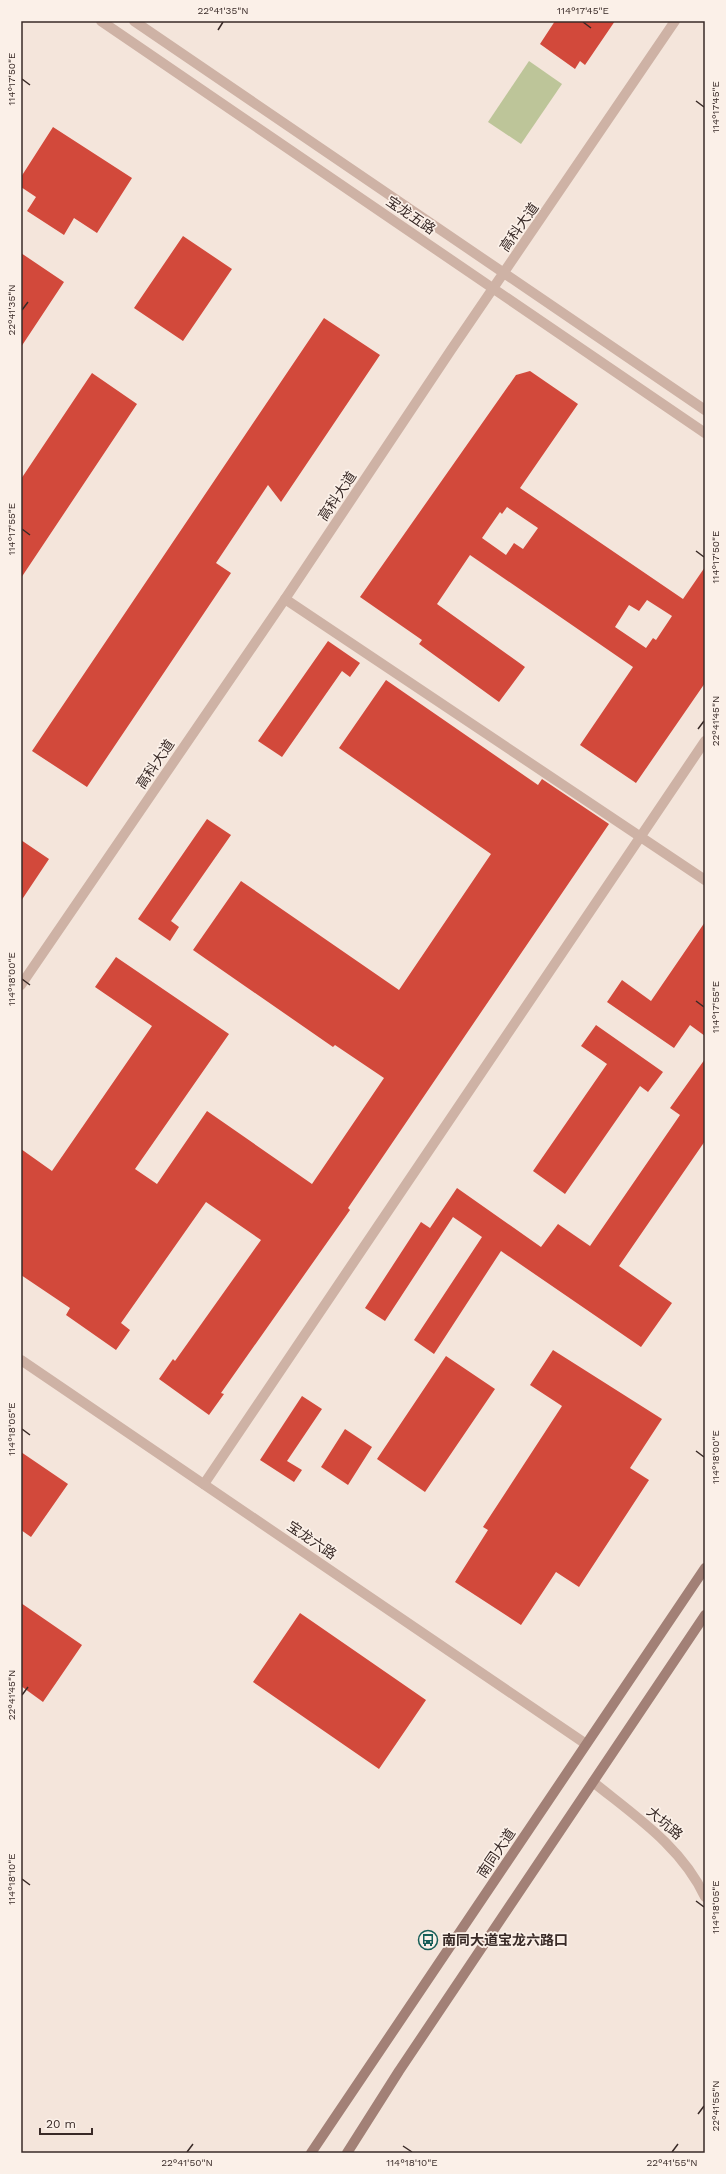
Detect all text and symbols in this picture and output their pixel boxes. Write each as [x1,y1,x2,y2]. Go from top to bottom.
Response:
text: 22°41'35"N [197,5,249,16]
text: 114°17'45"E [557,5,609,16]
text: 114°17'50"E [6,53,17,105]
text: 114°17'45"E [710,81,721,133]
street label: 宝龙五路 [383,193,439,237]
street label: 高科大道 [496,199,542,255]
text: 22°41'35"N [6,284,17,336]
street label: 高科大道 [315,468,359,524]
text: 114°17'55"E [6,503,17,555]
text: 114°17'50"E [710,531,721,583]
text: 22°41'45"N [710,696,721,746]
street label: 高科大道 [133,736,177,792]
text: 114°18'00"E [6,952,17,1006]
text: 114°17'55"E [710,981,721,1033]
text: 114°18'05"E [6,1402,17,1456]
text: 114°18'00"E [710,1430,721,1484]
street label: 宝龙六路 [284,1518,340,1562]
text: 22°41'45"N [6,1670,17,1720]
street label: 大坑路 [644,1803,686,1843]
street label: 南同大道 [474,1825,518,1881]
text: 114°18'10"E [6,1853,17,1905]
text: 114°18'05"E [710,1880,721,1934]
bus stop icon: 南同大道宝龙六路口 [417,1929,439,1951]
place label: 南同大道宝龙六路口 [442,1932,568,1948]
text: 22°41'55"N [710,2080,721,2132]
scale bar [40,2110,92,2136]
text: 20 m [46,2117,76,2131]
text: 22°41'50"N [161,2157,213,2168]
text: 114°18'10"E [386,2157,438,2168]
text: 22°41'55"N [646,2157,698,2168]

